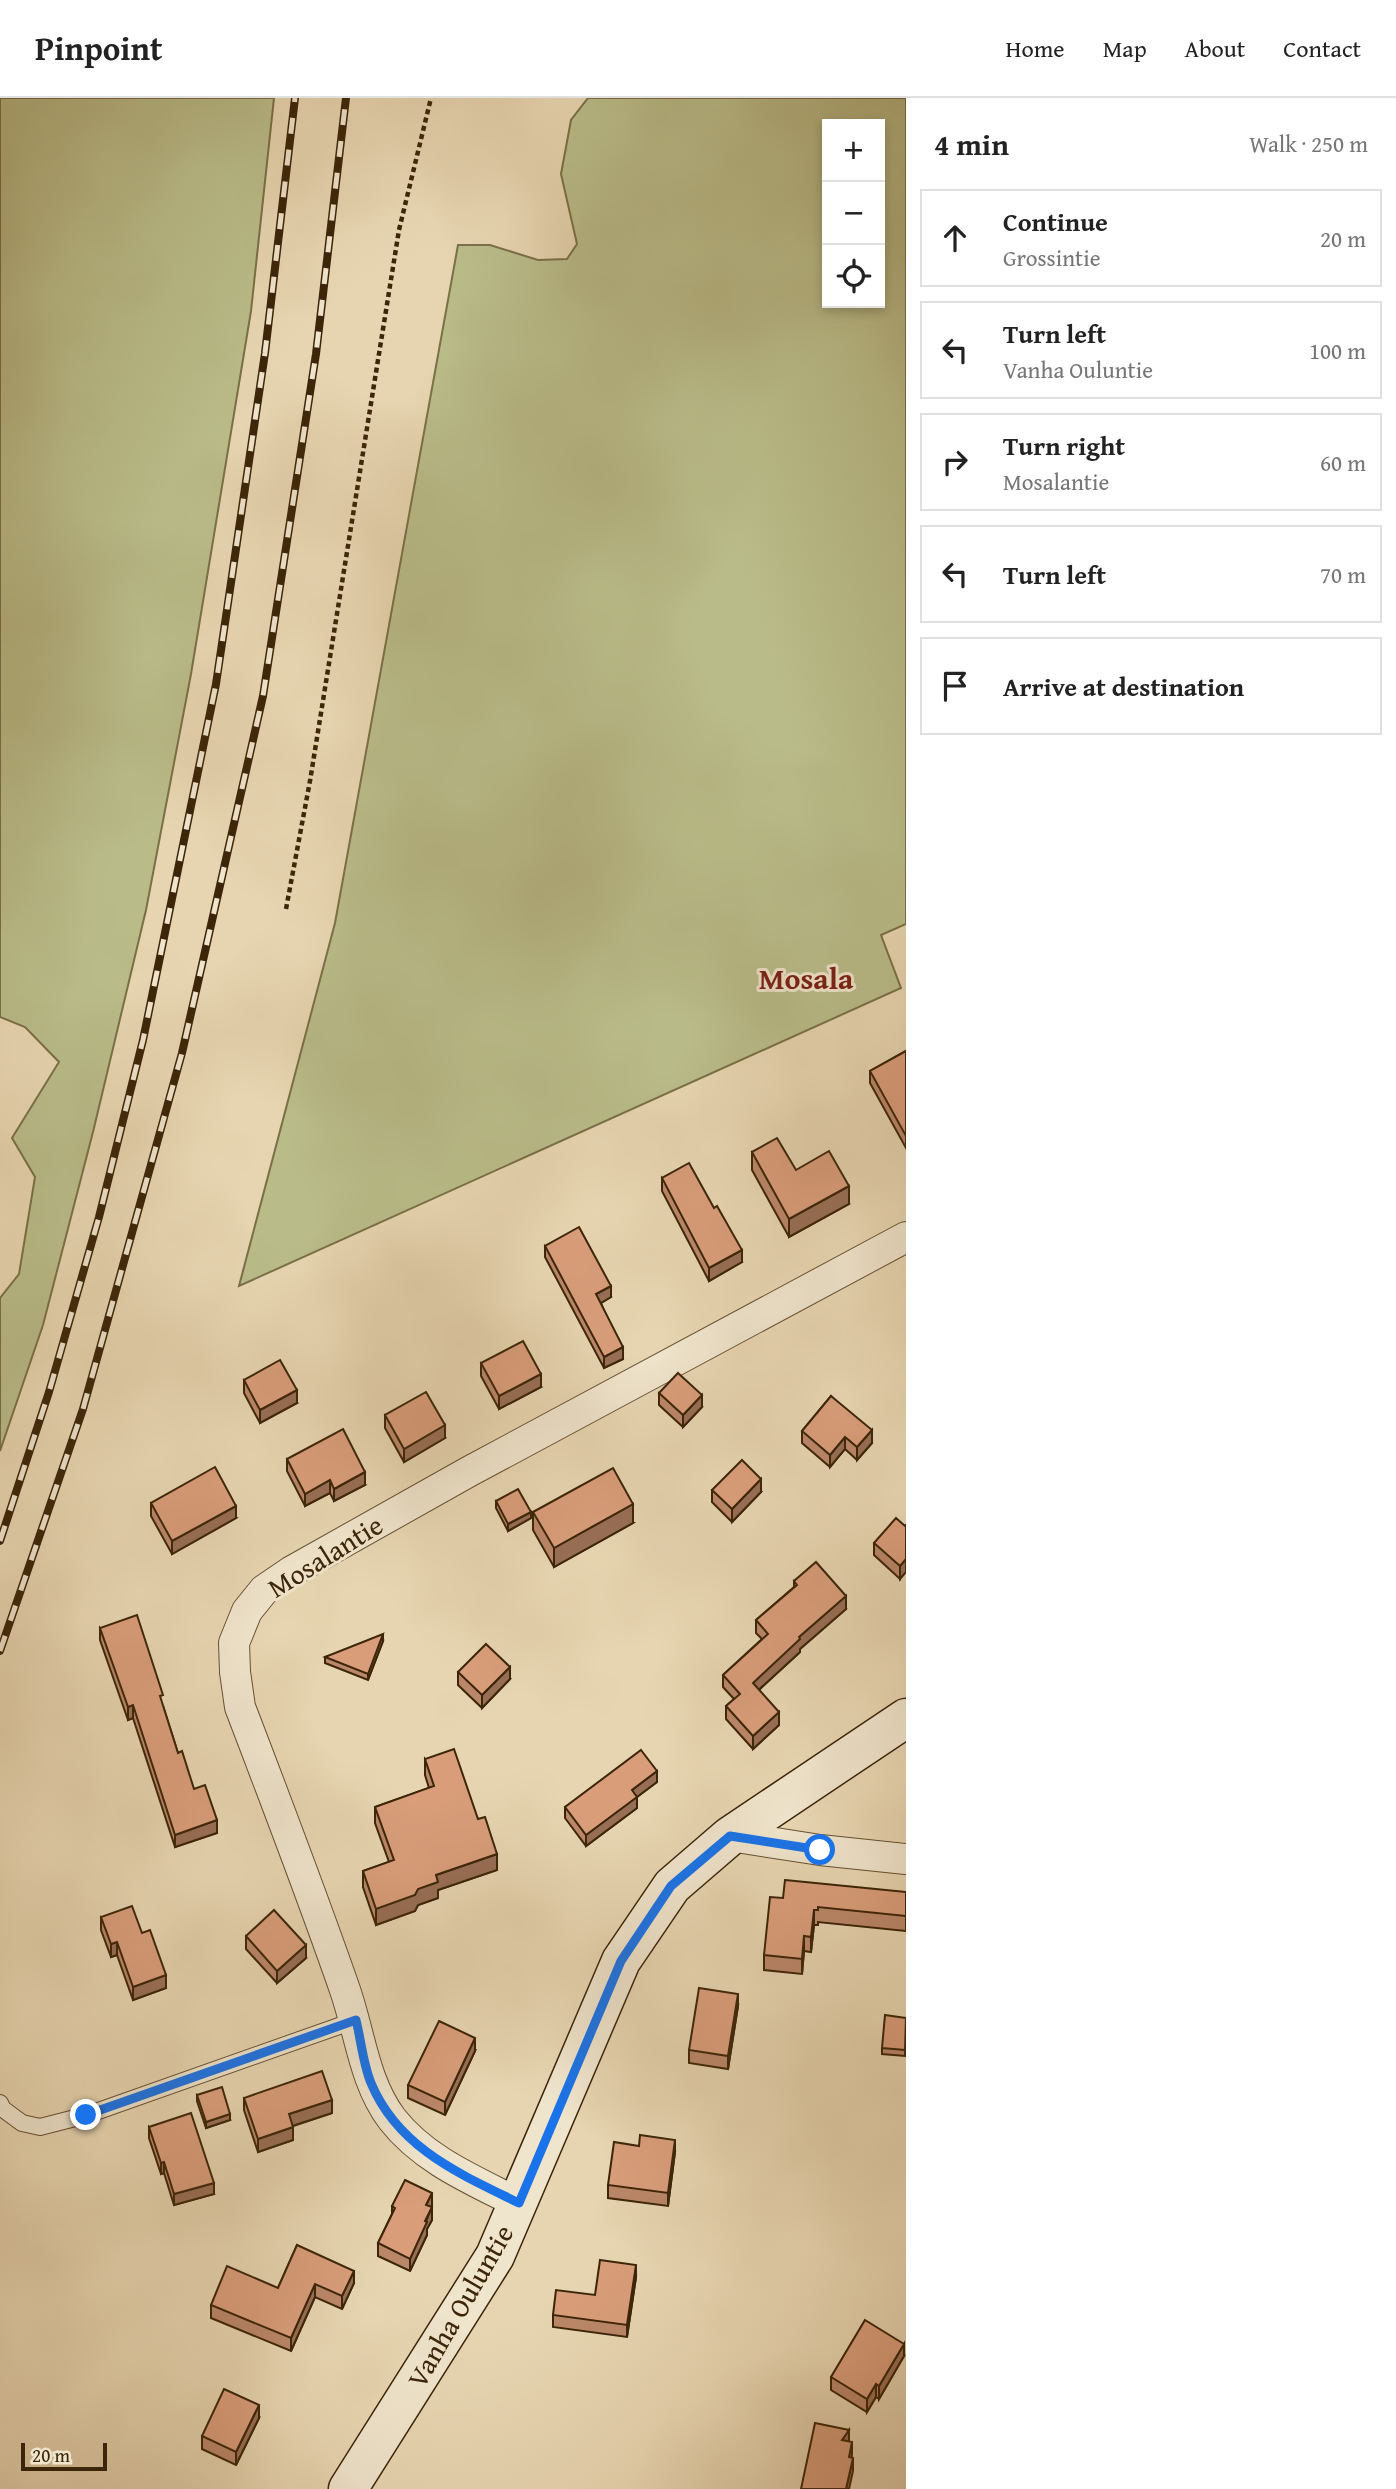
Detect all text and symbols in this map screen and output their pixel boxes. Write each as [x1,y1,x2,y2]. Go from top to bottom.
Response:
text: Pinpoint [35,24,162,72]
text: Home [1006,31,1065,66]
text: Map [1103,31,1147,66]
text: About [1185,31,1245,66]
text: Contact [1283,31,1361,66]
map controls [822,119,885,308]
button: + [822,119,885,182]
text: 4 min [934,122,1009,166]
text: Walk · 250 m [1249,127,1368,160]
button: − [822,182,885,245]
text: Continue [1003,202,1108,241]
icon: ahead [936,219,974,257]
text: 20 m [1320,222,1366,255]
text: Grossintie [1003,241,1100,274]
button: locate [822,245,885,308]
text: Turn left [1003,314,1106,353]
icon: left [936,331,974,369]
text: 100 m [1309,334,1366,367]
text: Vanha Ouluntie [1003,353,1153,386]
text: Turn right [1003,426,1125,465]
icon: right [936,443,974,481]
text: 60 m [1320,446,1366,479]
text: Mosalantie [1003,465,1109,498]
icon: left [936,555,974,593]
text: Turn left [1003,555,1106,594]
text: 70 m [1320,558,1366,591]
icon: arrive [936,667,974,705]
text: Arrive at destination [1003,667,1244,706]
district label: Mosala [759,956,854,1000]
street label: Mosalantie [259,1504,390,1607]
route start [804,1834,835,1865]
route end [70,2099,101,2130]
street label: Vanha Ouluntie [396,2216,523,2395]
scale bar [21,2440,107,2472]
text: 20 m [32,2441,70,2469]

